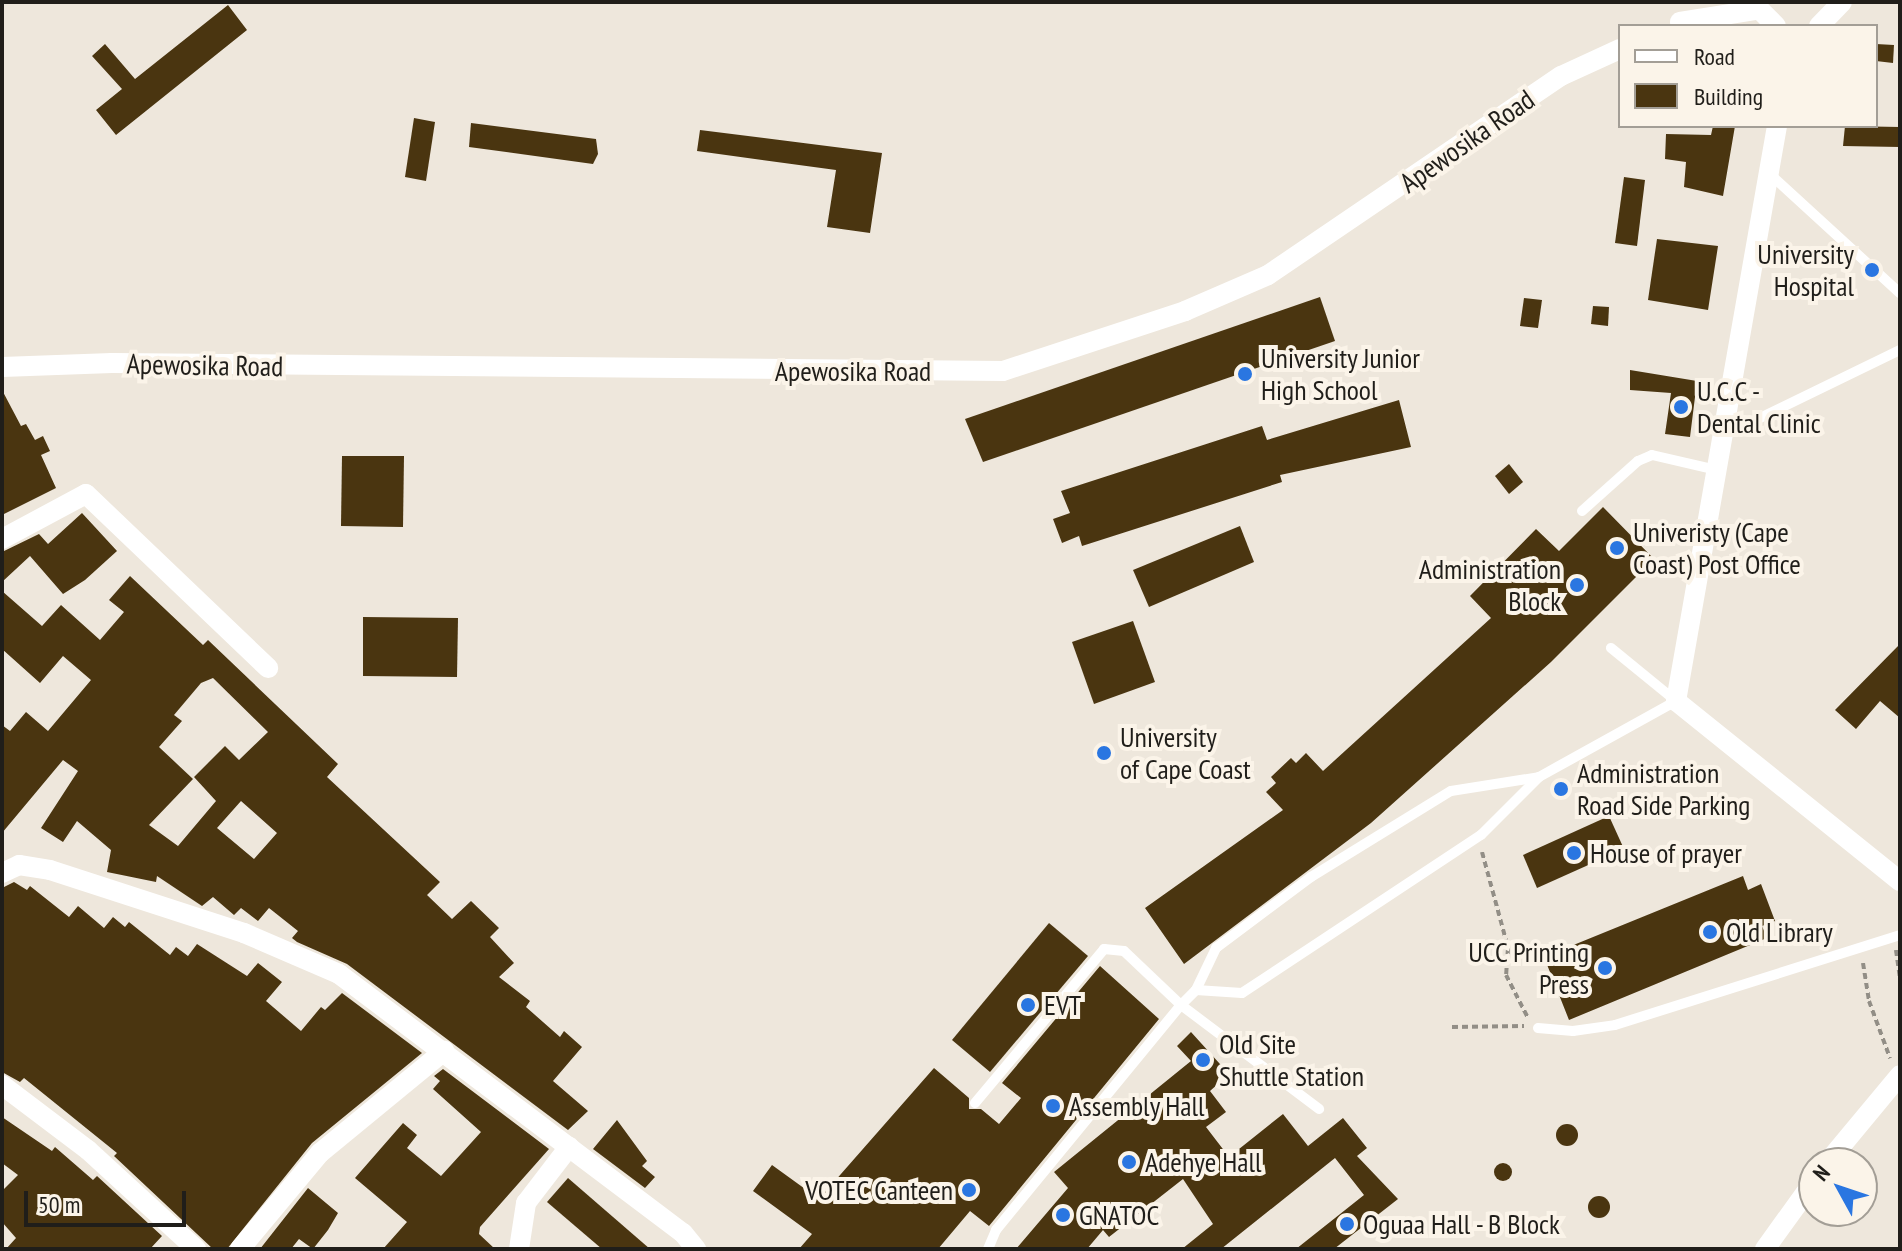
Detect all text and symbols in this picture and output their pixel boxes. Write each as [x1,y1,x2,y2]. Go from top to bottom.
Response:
legend [1618,24,1878,128]
text: Road [1694,41,1735,72]
text: Building [1694,81,1763,112]
street label: Apewosika Road [1393,82,1541,200]
place label: University Hospital [1757,237,1854,303]
marker: University Hospital [1861,259,1883,281]
place label: University Junior High School [1261,341,1421,407]
street label: Apewosika Road [127,347,283,383]
street label: Apewosika Road [775,354,931,388]
marker: University Junior High School [1236,365,1254,383]
place label: U.C.C - Dental Clinic [1697,374,1821,440]
marker: U.C.C - Dental Clinic [1672,398,1690,416]
place label: Univeristy (Cape Coast) Post Office [1633,515,1801,581]
marker: Univeristy (Cape Coast) Post Office [1608,539,1626,557]
place label: Administration Block [1419,552,1561,618]
marker: Administration Block [1568,576,1586,594]
place label: University of Cape Coast [1120,720,1251,786]
marker: University of Cape Coast [1095,744,1113,762]
place label: Administration Road Side Parking [1577,756,1750,822]
marker: Administration Road Side Parking [1552,780,1570,798]
place label: House of prayer [1590,836,1742,870]
marker: House of prayer [1565,844,1583,862]
place label: Old Library [1726,915,1833,949]
marker: Old Library [1701,923,1719,941]
place label: UCC Printing Press [1467,935,1589,1001]
marker: UCC Printing Press [1596,959,1614,977]
place label: EVT [1044,988,1081,1022]
marker: EVT [1019,996,1037,1014]
place label: Old Site Shuttle Station [1219,1027,1364,1093]
marker: Old Site Shuttle Station [1194,1051,1212,1069]
place label: Assembly Hall [1069,1089,1205,1123]
marker: Assembly Hall [1044,1097,1062,1115]
place label: Adehye Hall [1145,1145,1262,1179]
north arrow [1798,1147,1878,1227]
marker: Adehye Hall [1120,1153,1138,1171]
text: N [1807,1159,1836,1186]
place label: VOTEC Canteen [804,1173,953,1207]
scale bar [28,1175,190,1225]
marker: VOTEC Canteen [960,1181,978,1199]
text: 50 m [38,1189,80,1220]
place label: GNATOC [1079,1198,1159,1232]
marker: GNATOC [1054,1206,1072,1224]
place label: Oguaa Hall - B Block [1363,1207,1562,1241]
marker: Oguaa Hall - B Block [1338,1215,1356,1233]

